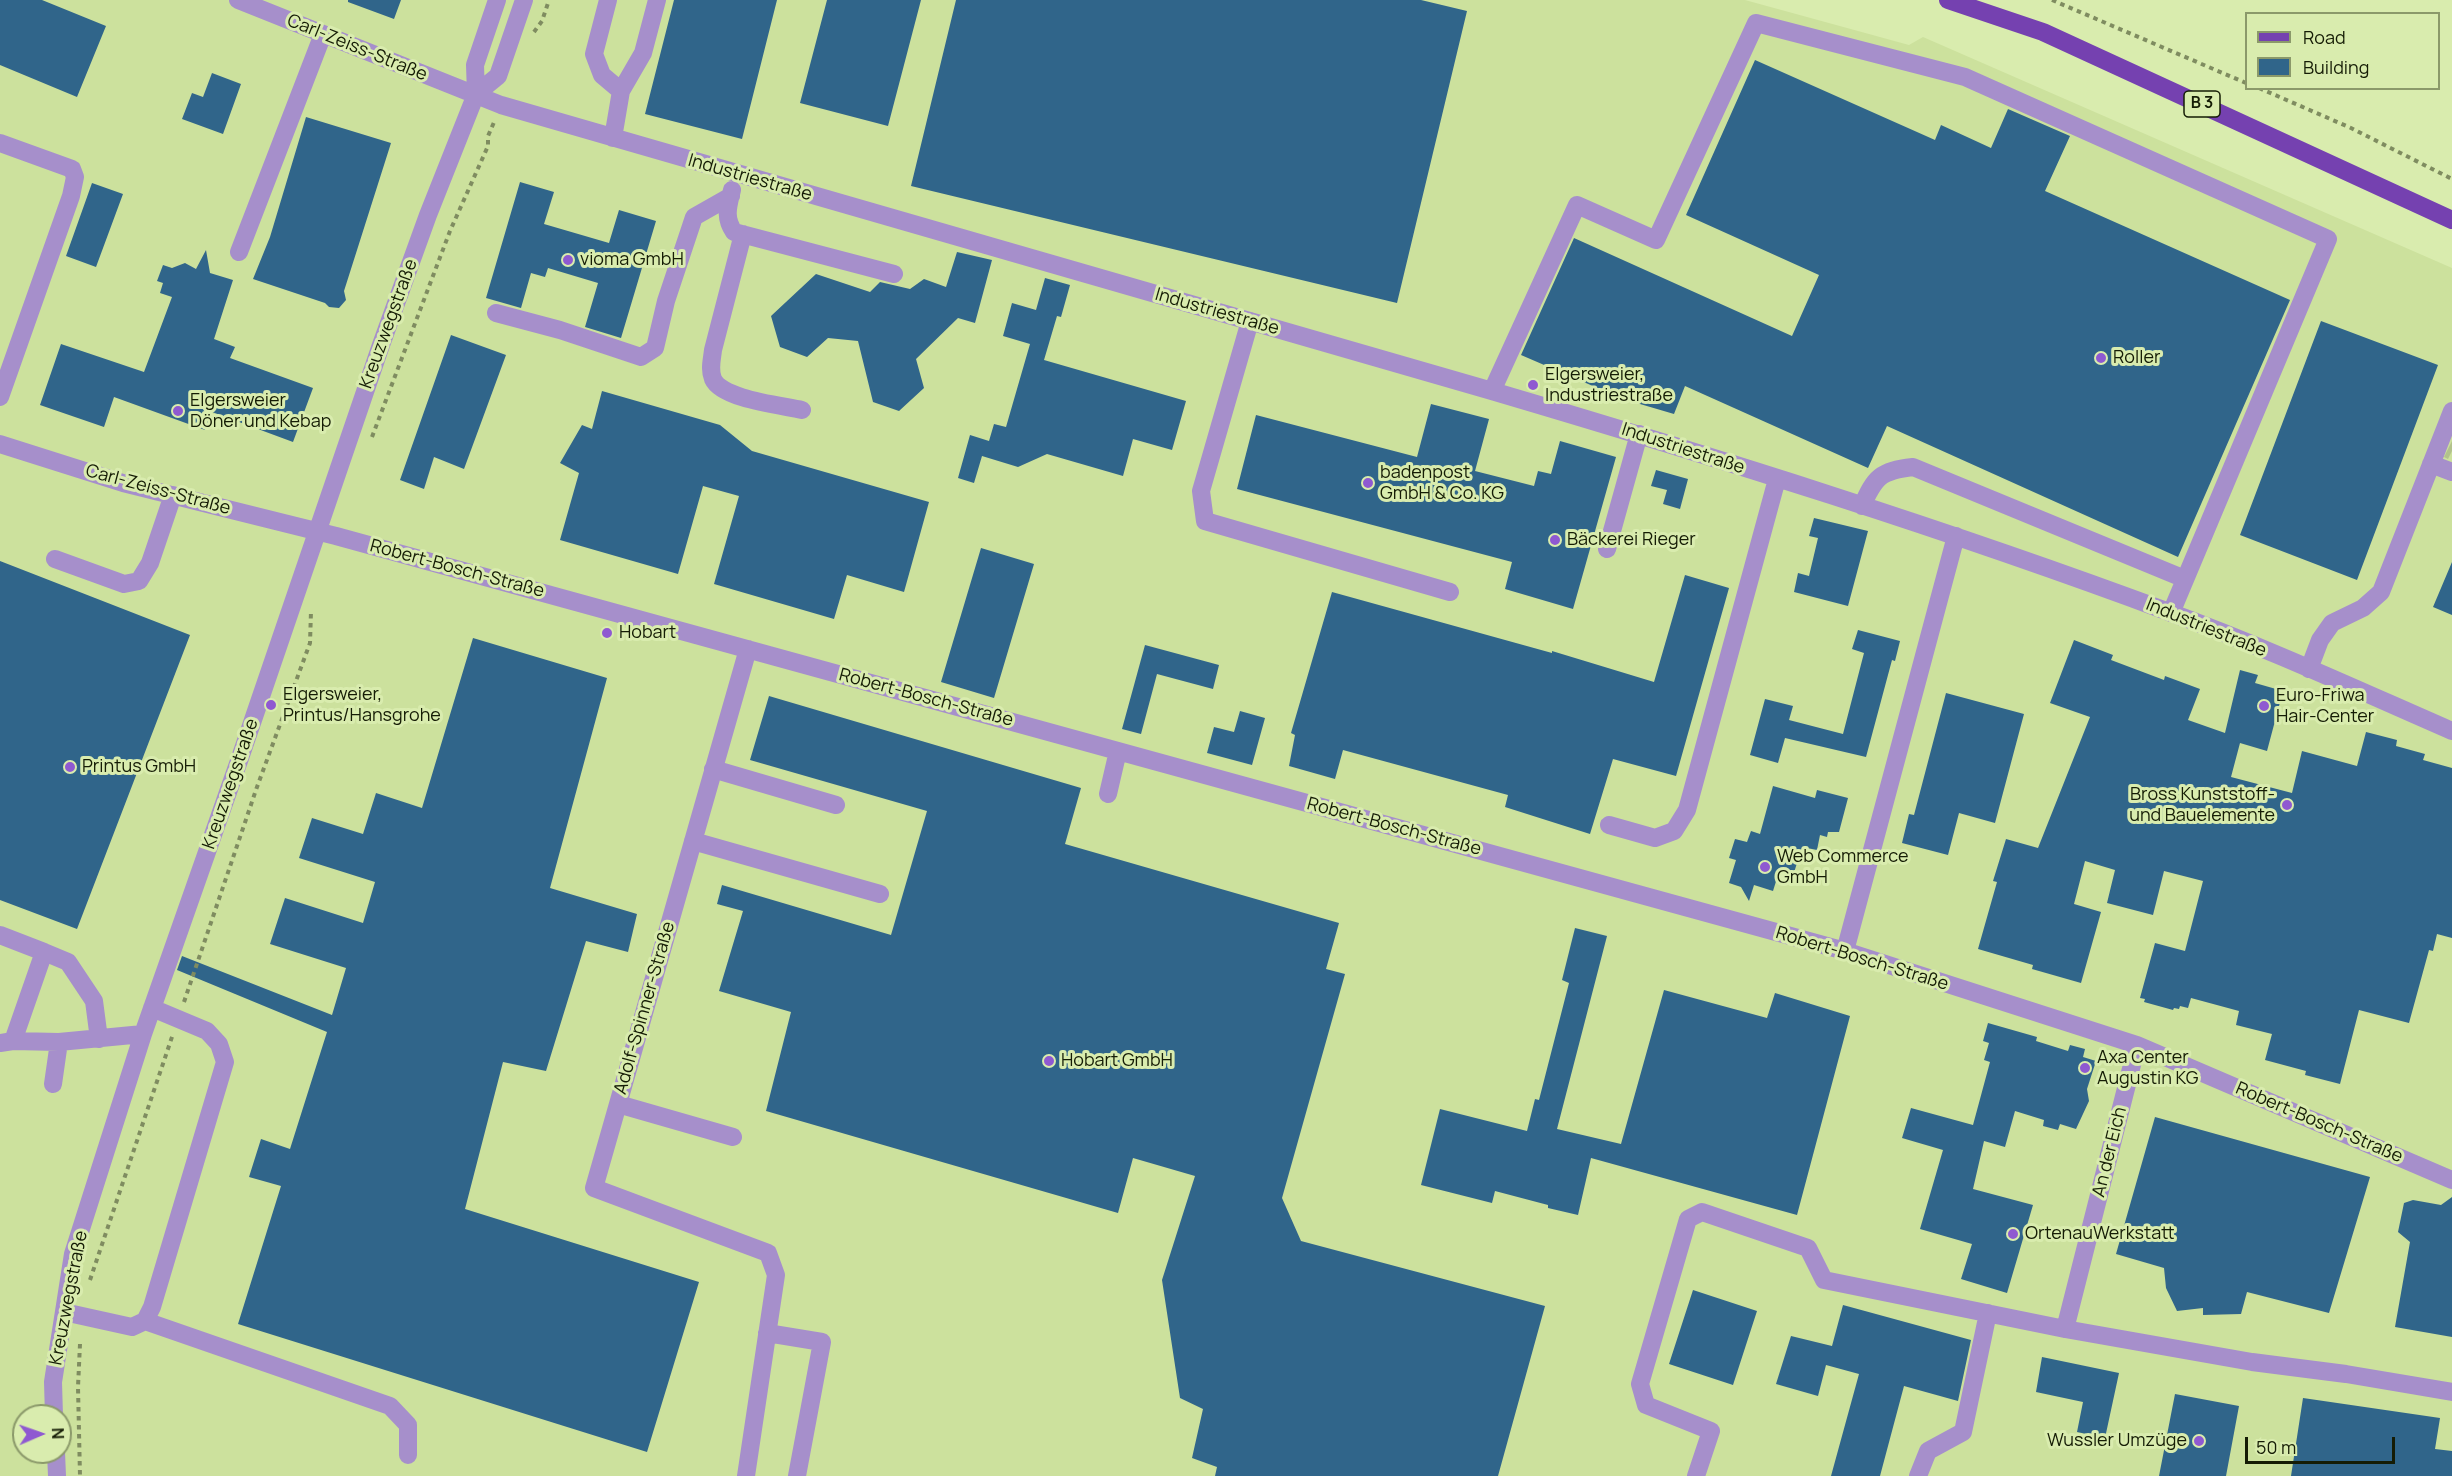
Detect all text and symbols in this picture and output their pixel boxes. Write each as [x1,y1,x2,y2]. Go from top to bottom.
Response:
street label: Carl-Zeiss-Straße [284,10,430,86]
legend [2245,12,2440,90]
text: Road [2303,25,2346,49]
text: Building [2303,55,2369,79]
road number: B 3 [2184,91,2220,117]
street label: Industriestraße [685,150,815,206]
place label: vioma GmbH [580,249,684,271]
marker: vioma GmbH [561,253,575,267]
street label: Kreuzwegstraße [356,256,422,392]
street label: Industriestraße [1152,284,1282,340]
place label: Roller [2113,347,2160,369]
marker: Roller [2094,351,2108,365]
place label: Elgersweier, Industriestraße [1545,364,1673,406]
marker: Elgersweier, Industriestraße [1526,378,1540,392]
place label: Elgersweier Döner und Kebap [190,390,331,432]
marker: Elgersweier Döner und Kebap [171,404,185,418]
street label: Industriestraße [1619,419,1747,479]
street label: Carl-Zeiss-Straße [83,460,233,520]
place label: badenpost GmbH & Co. KG [1380,462,1504,504]
marker: badenpost GmbH & Co. KG [1361,476,1375,490]
place label: Bäckerei Rieger [1567,529,1696,551]
marker: Bäckerei Rieger [1548,533,1562,547]
street label: Robert-Bosch-Straße [368,535,546,603]
street label: Industriestraße [2143,594,2269,662]
place label: Hobart [619,622,676,644]
marker: Hobart [600,626,614,640]
street label: Robert-Bosch-Straße [837,664,1015,732]
place label: Elgersweier, Printus/Hansgrohe [283,684,441,726]
place label: Euro-Friwa Hair-Center [2276,685,2374,728]
marker: Elgersweier, Printus/Hansgrohe [264,698,278,712]
marker: Euro-Friwa Hair-Center [2257,699,2271,713]
street label: Kreuzwegstraße [199,716,263,852]
place label: Printus GmbH [82,756,196,778]
marker: Printus GmbH [63,760,77,774]
place label: Bross Kunststoff- und Bauelemente [2129,784,2275,826]
street label: Robert-Bosch-Straße [1305,793,1483,861]
marker: Bross Kunststoff- und Bauelemente [2280,798,2294,812]
place label: Web Commerce GmbH [1777,846,1909,888]
marker: Web Commerce GmbH [1758,860,1772,874]
street label: Adolf-Spinner-Straße [610,919,680,1097]
street label: Robert-Bosch-Straße [1773,922,1951,996]
place label: Axa Center Augustin KG [2097,1047,2198,1090]
place label: Hobart GmbH [1061,1050,1173,1072]
marker: Hobart GmbH [1042,1054,1056,1068]
marker: Axa Center Augustin KG [2078,1061,2092,1075]
street label: Robert-Bosch-Straße [2232,1078,2406,1168]
street label: An der Eich [2088,1105,2132,1199]
place label: OrtenauWerkstatt [2025,1223,2175,1245]
marker: OrtenauWerkstatt [2006,1227,2020,1241]
street label: Kreuzwegstraße [45,1229,93,1367]
north arrow [12,1404,72,1464]
scale bar [2248,1425,2398,1463]
text: N [47,1427,69,1440]
place label: Wussler Umzüge [2047,1430,2187,1452]
marker: Wussler Umzüge [2192,1434,2206,1448]
text: 50 m [2256,1435,2296,1459]

